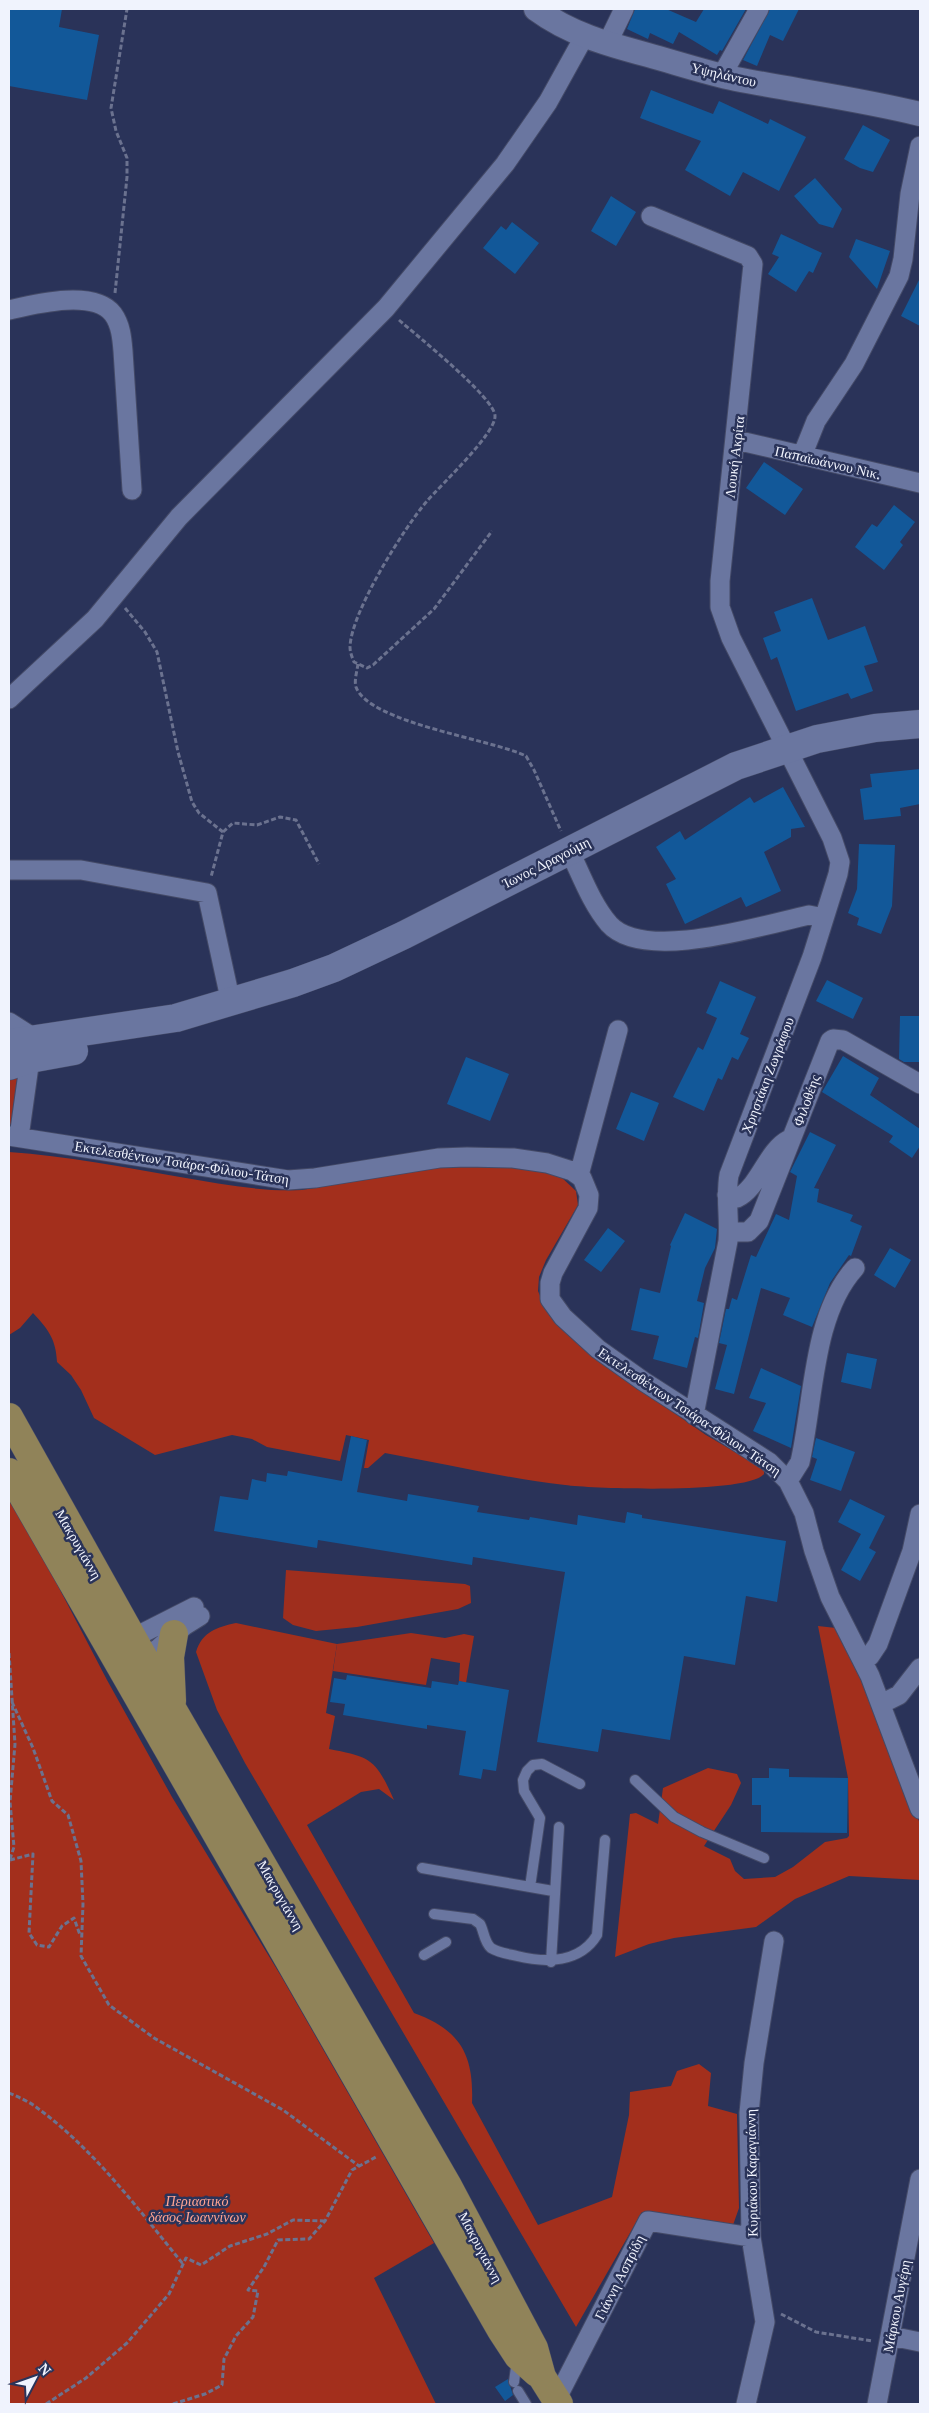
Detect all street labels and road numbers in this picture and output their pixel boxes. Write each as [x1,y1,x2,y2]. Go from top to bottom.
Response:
street label: Υψηλάντου [690,57,758,91]
street label: Λουκή Ακρίτα [720,414,749,499]
street label: Παπαϊωάννου Νικ. [773,441,883,483]
street label: Ίωνος Δραγούμη [498,832,593,893]
street label: Χρηστάκη Ζωγράφου [736,1014,798,1136]
street label: Φιλοθέης [788,1071,824,1128]
street label: Εκτελεσθέντων Τσιάρα-Φίλιου-Τάτση [73,1136,291,1188]
street label: Εκτελεσθέντων Τσιάρα-Φίλιου-Τάτση [595,1342,785,1480]
street label: Μακρυγιάννη [51,1505,107,1583]
street label: Μακρυγιάννη [253,1856,309,1934]
street label: Κυριάκου Καραγιάννη [740,2109,762,2237]
street label: Μακρυγιάννη [454,2208,508,2286]
street label: Γιάννη Ασπρίδη [589,2231,649,2323]
street label: Μάρκου Αυγέρη [878,2258,914,2354]

